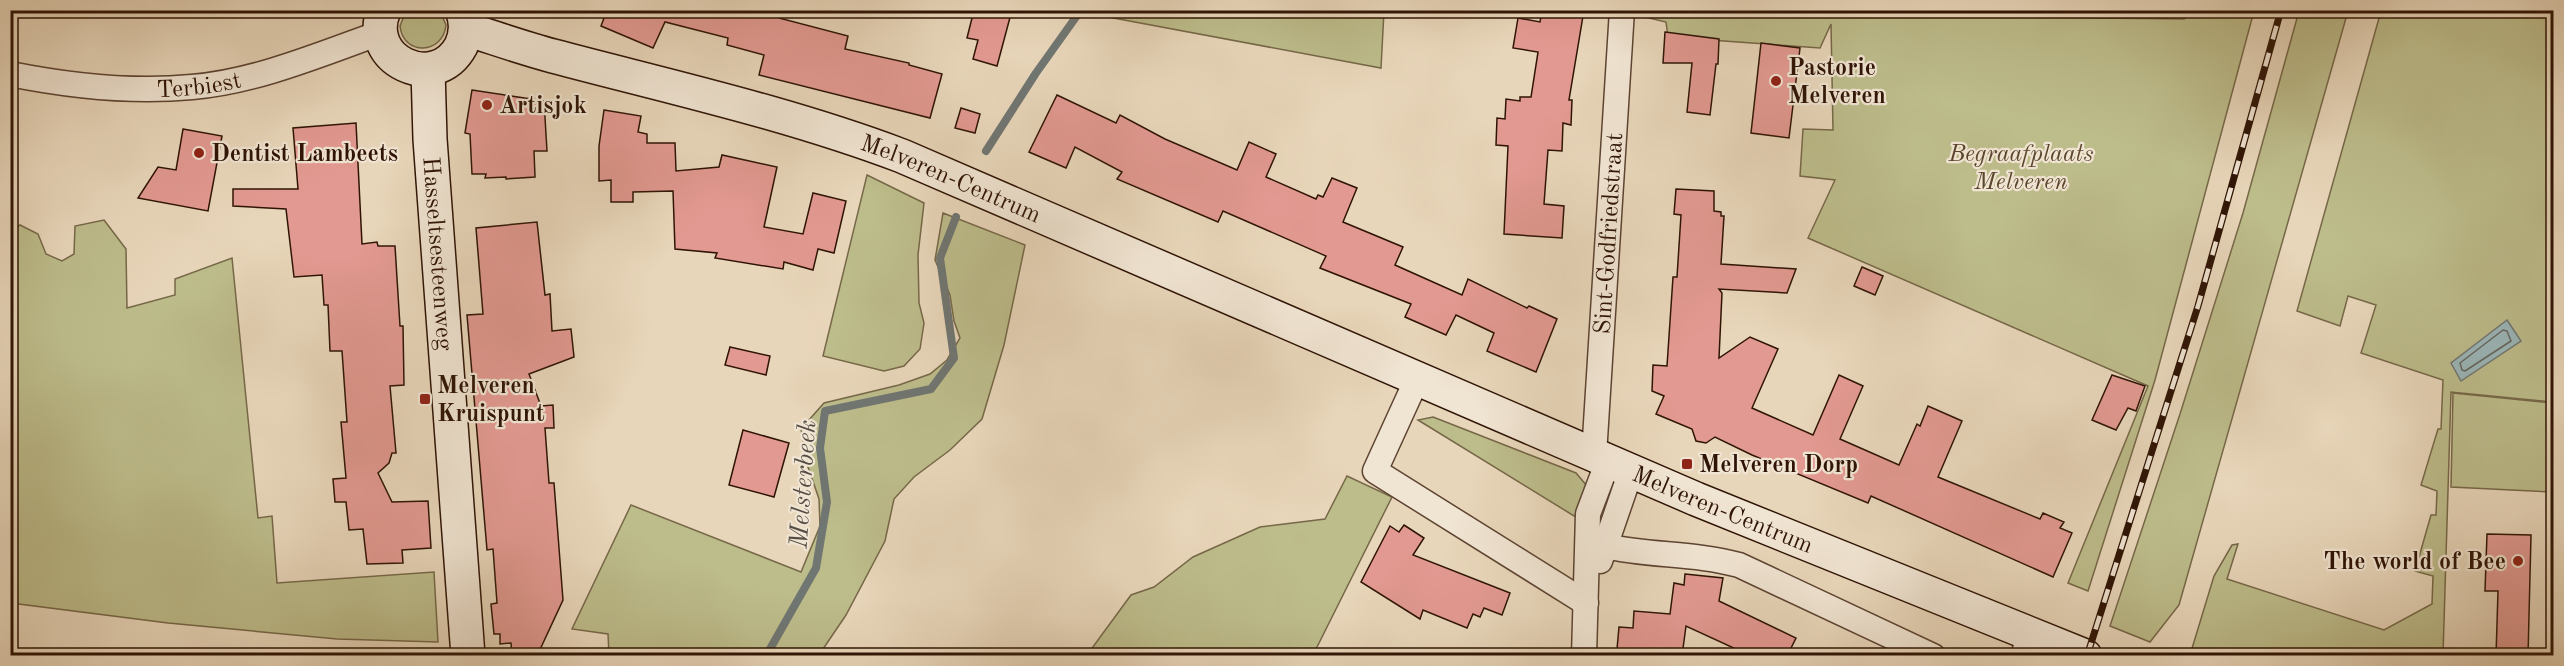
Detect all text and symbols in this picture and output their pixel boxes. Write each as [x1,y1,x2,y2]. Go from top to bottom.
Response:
place label: Pastorie Melveren [1788,57,1886,109]
street label: Terbiest [156,69,244,103]
marker: Pastorie Melveren [1769,74,1783,88]
place label: Artisjok [499,95,587,119]
marker: Artisjok [480,98,494,112]
street label: Melveren-Centrum [857,132,1044,228]
street label: Sint-Godfriedstraat [1592,132,1628,335]
place label: Dentist Lambeets [211,143,398,167]
park label: Begraafplaats Melveren [1947,143,2094,195]
marker: Dentist Lambeets [192,146,206,160]
street label: Hasseltsesteenweg [417,156,456,352]
place label: Melveren Kruispunt [437,375,545,427]
marker: Melveren Kruispunt [418,392,432,406]
water label: Melsterbeek [786,419,821,550]
place label: Melveren Dorp [1699,454,1858,478]
marker: Melveren Dorp [1680,457,1694,471]
street label: Melveren-Centrum [1628,463,1816,559]
place label: The world of Bee [2324,551,2506,575]
marker: The world of Bee [2511,554,2525,568]

